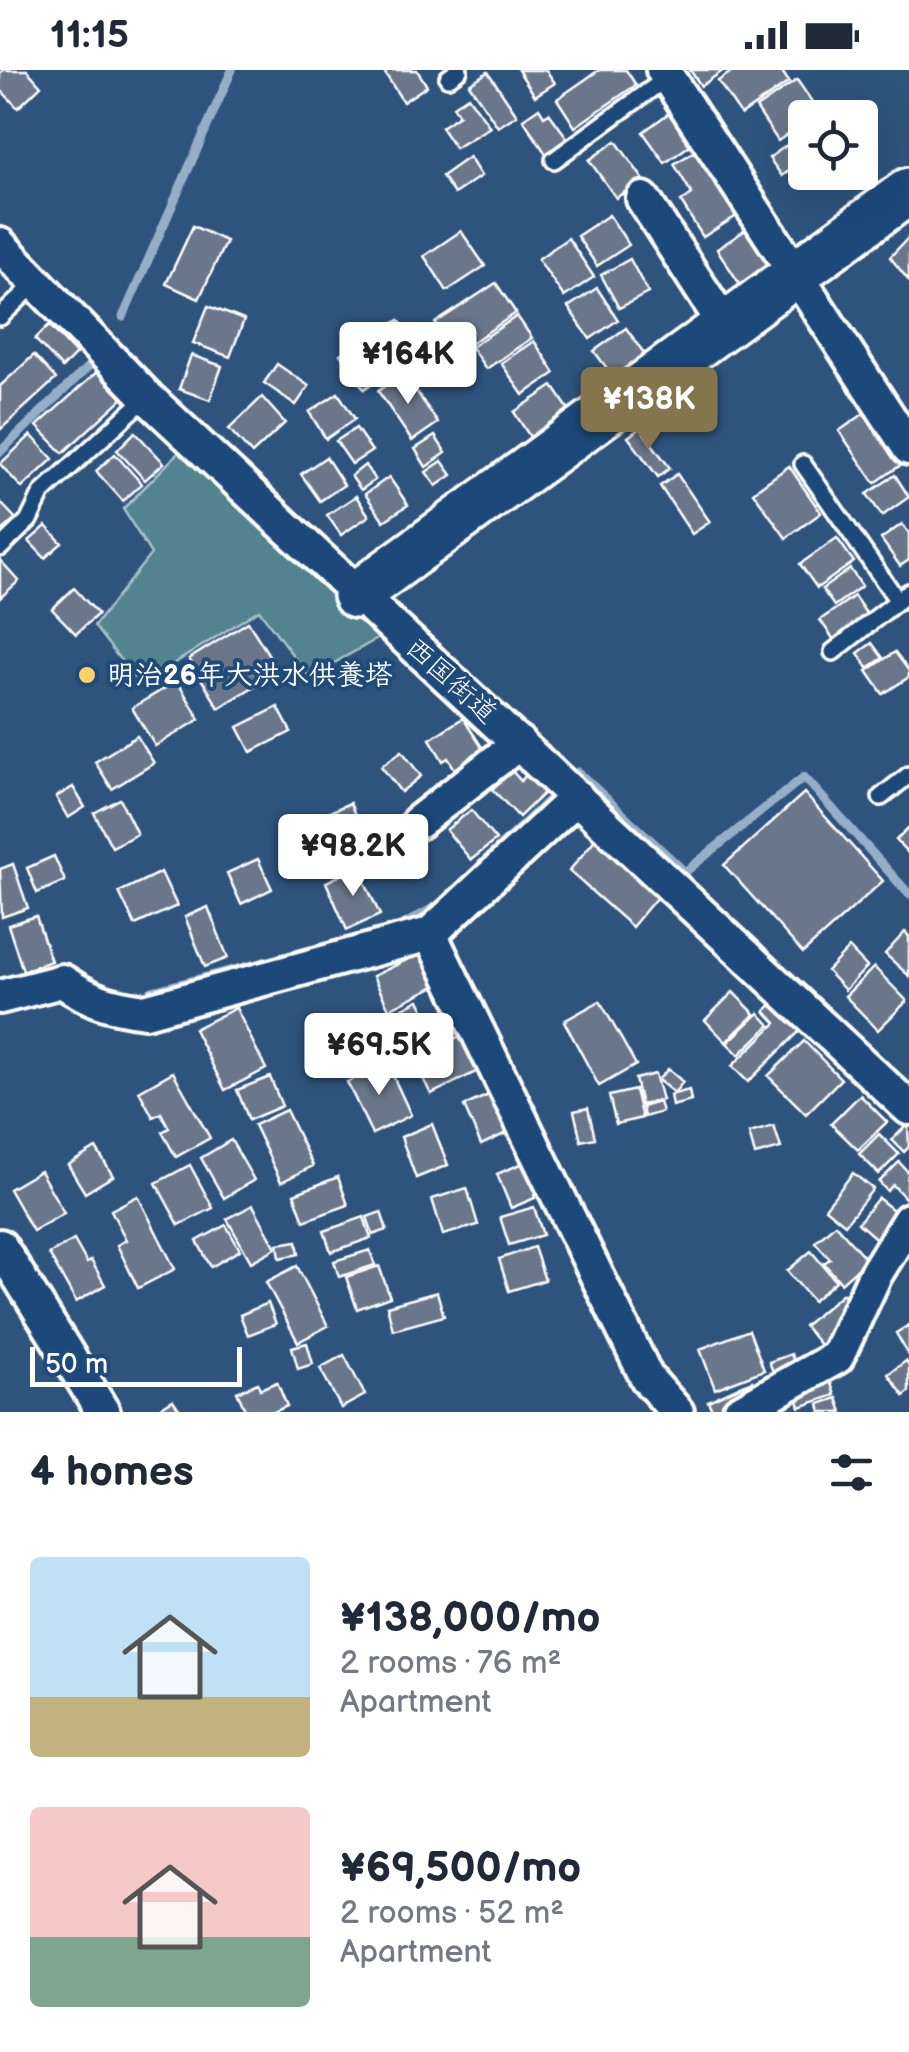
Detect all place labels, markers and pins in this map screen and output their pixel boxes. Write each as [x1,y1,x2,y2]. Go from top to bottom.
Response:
pin: ¥164K [338,322,478,407]
pin: ¥138K [579,367,719,452]
place label: 明治26年大洪水供養塔 [107,659,393,692]
marker: 明治26年大洪水供養塔 [76,664,98,686]
pin: ¥98.2K [272,814,434,899]
pin: ¥69.5K [298,1013,460,1098]

